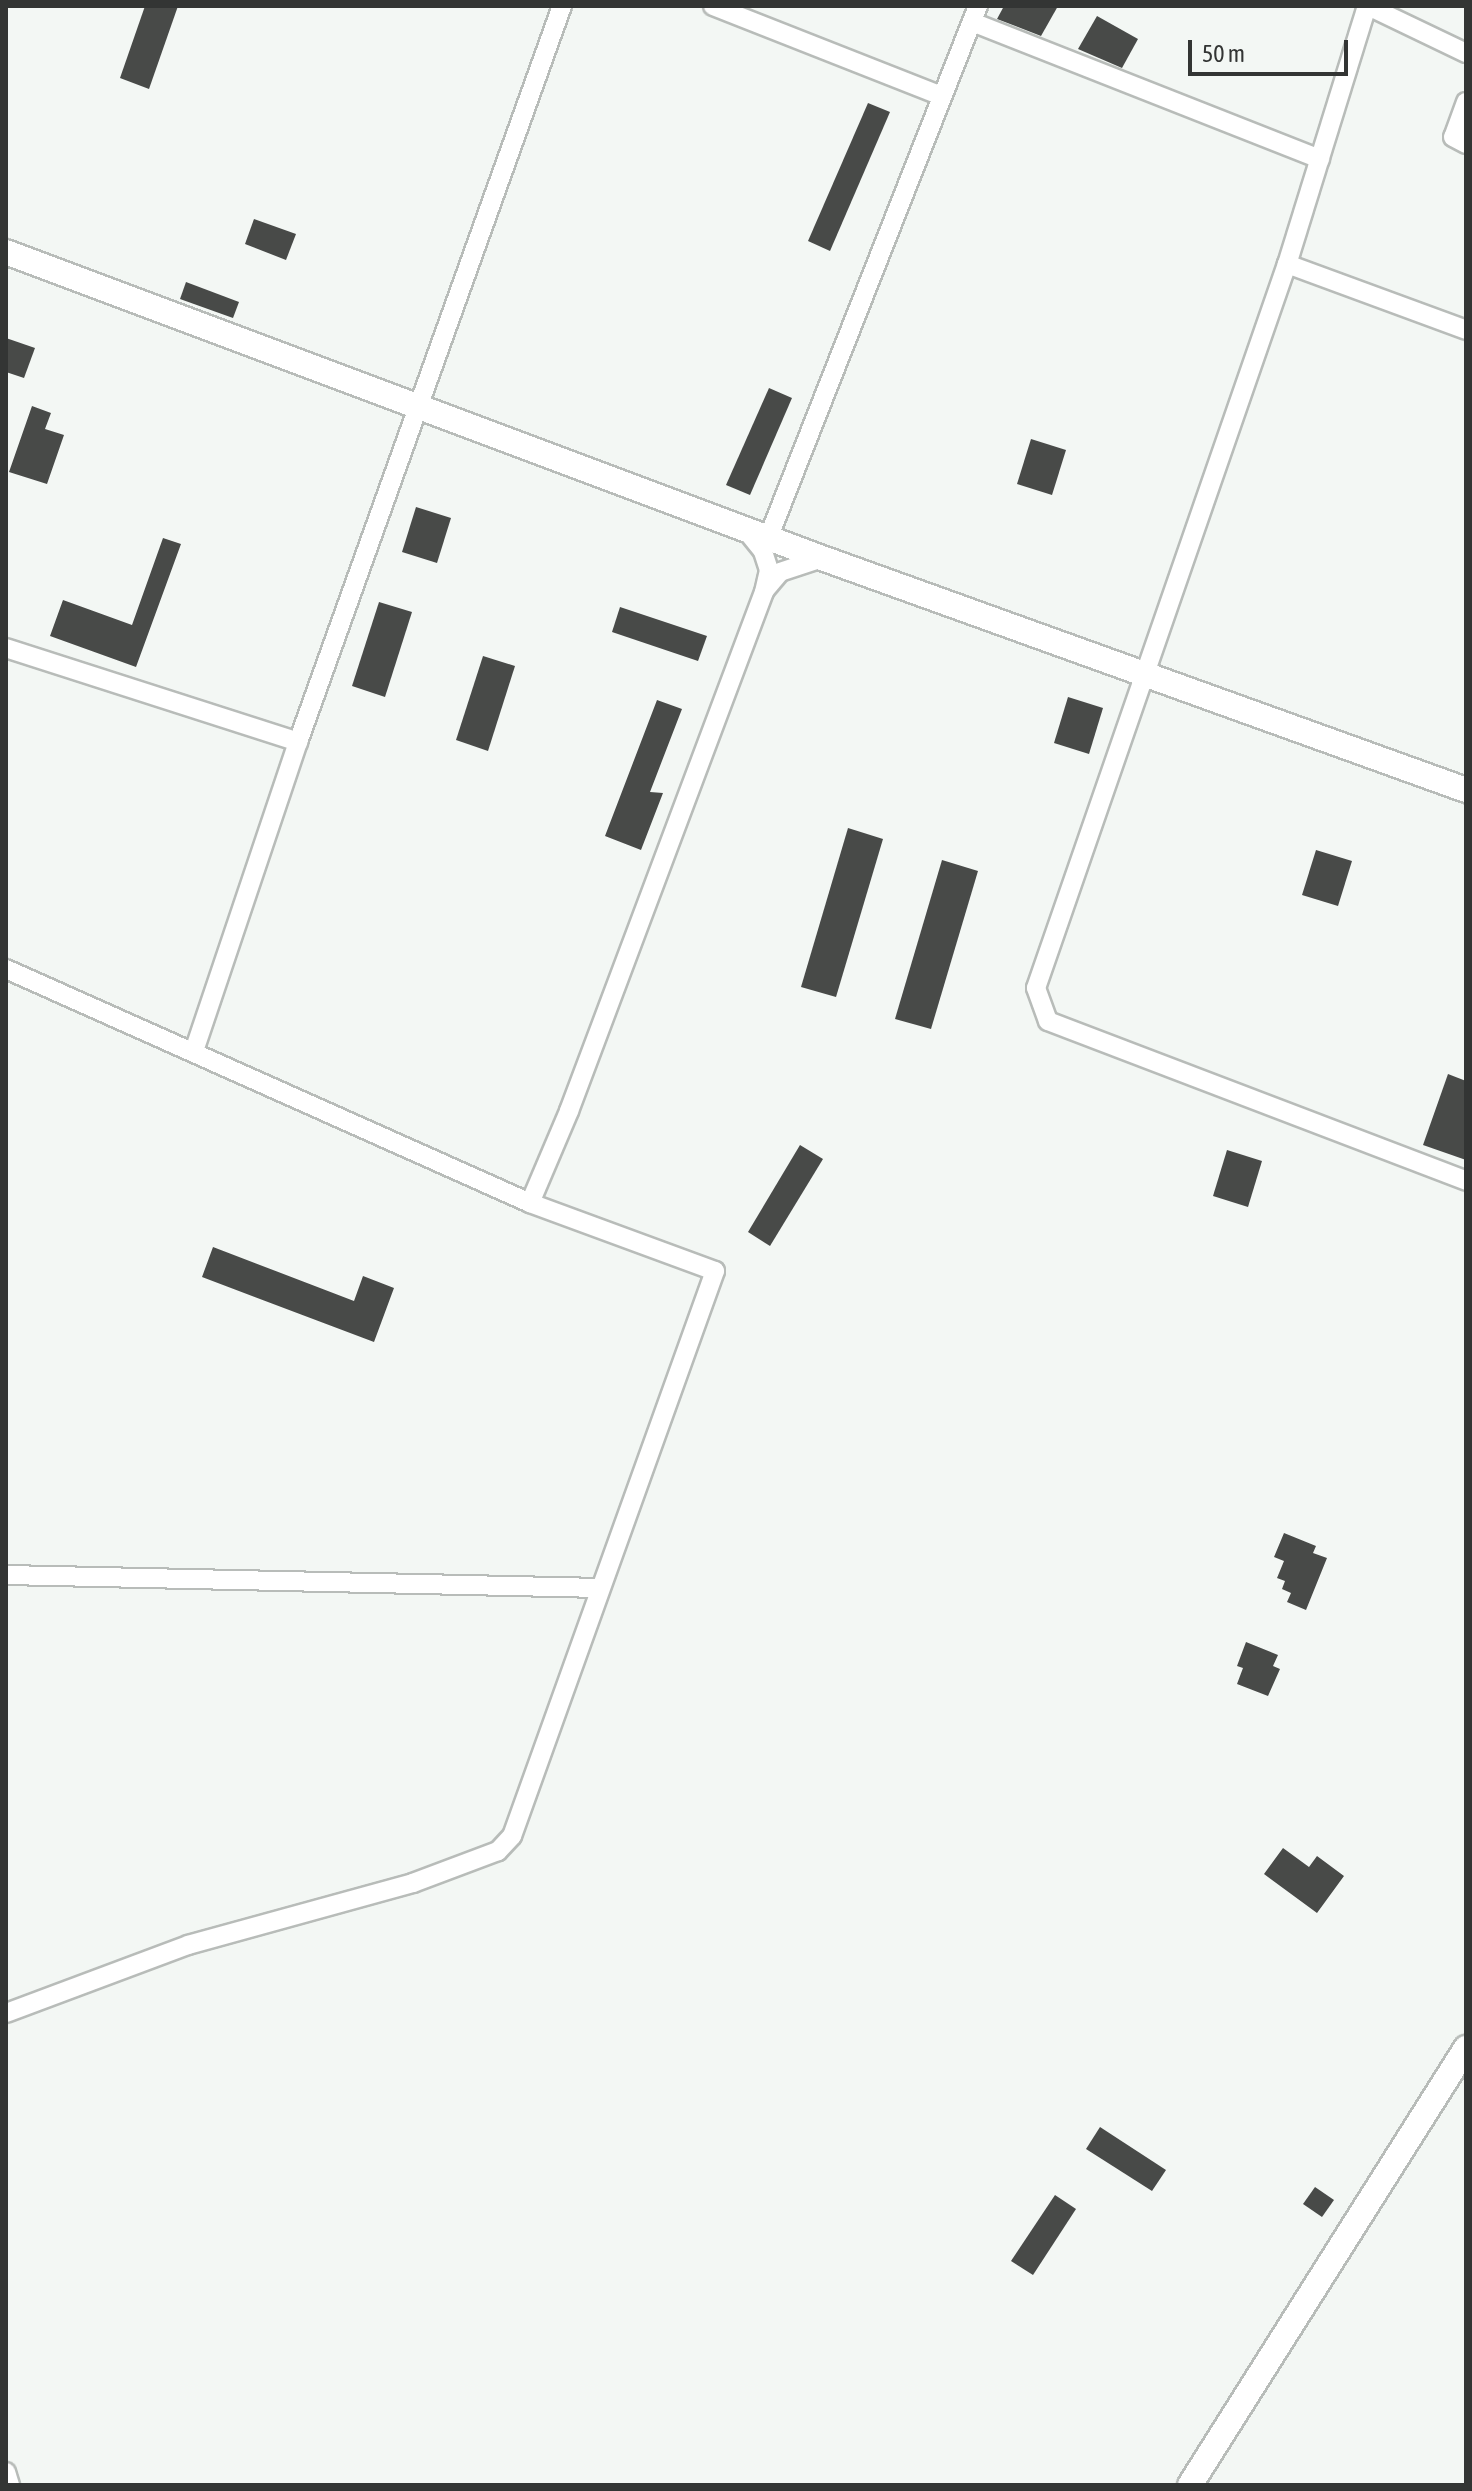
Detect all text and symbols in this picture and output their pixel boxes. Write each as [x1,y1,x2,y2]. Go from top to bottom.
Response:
scale bar [1192,24,1352,74]
text: 50 m [1202,40,1245,67]

